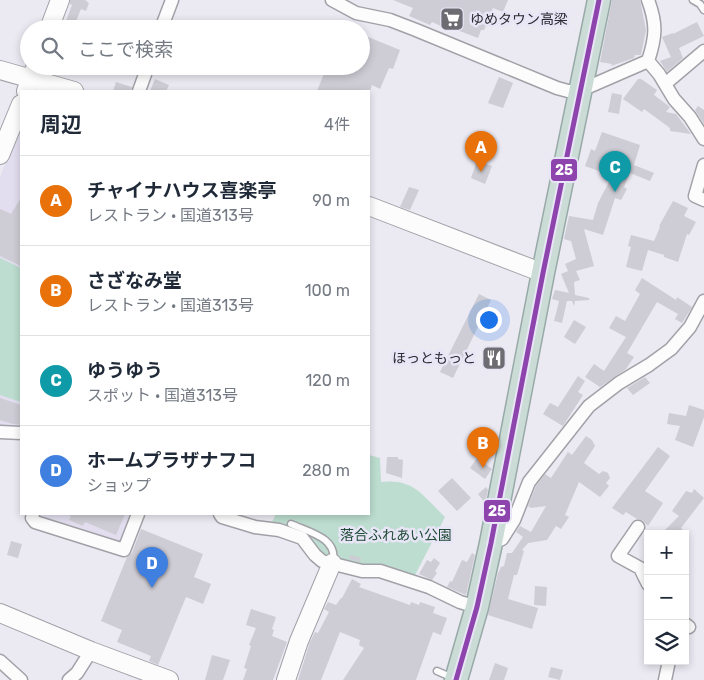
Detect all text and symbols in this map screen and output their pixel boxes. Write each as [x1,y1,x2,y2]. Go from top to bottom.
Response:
supermarket icon: ゆめタウン高梁 [439,6,465,32]
place label: ゆめタウン高梁 [470,11,568,28]
search box [20,20,370,75]
icon: search [38,34,66,62]
text: ここで検索 [78,38,173,61]
text: 周辺 [40,112,82,137]
text: 4件 [324,115,350,134]
pin: A [465,131,497,172]
pin: C [599,151,631,192]
line badge: 25 [550,158,578,182]
text: 25 [555,162,573,179]
text: チャイナハウス喜楽亭 [87,179,276,202]
text: A [50,191,62,210]
text: 90 m [312,191,350,210]
text: レストラン · 国道313号 [87,206,254,225]
text: さざなみ堂 [87,269,182,292]
text: B [50,281,62,300]
text: 100 m [305,281,350,300]
text: レストラン · 国道313号 [87,296,254,315]
your location [476,307,502,333]
restaurant icon: ほっともっと [481,345,507,371]
place label: ほっともっと [392,350,476,367]
text: ゆうゆう [87,359,163,382]
text: C [50,371,62,390]
text: 120 m [305,371,350,390]
text: スポット · 国道313号 [87,386,238,405]
pin: B [467,427,499,468]
text: ホームプラザナフコ [87,449,256,472]
text: D [50,461,62,480]
text: 280 m [302,461,350,480]
text: ショップ [87,476,151,495]
line badge: 25 [483,499,511,523]
text: 25 [488,503,506,520]
park label: 落合ふれあい公園 [340,527,452,544]
map controls [644,530,689,665]
button: + [644,530,689,575]
pin: D [136,547,168,588]
button: − [644,575,689,620]
button: layers [644,620,689,665]

